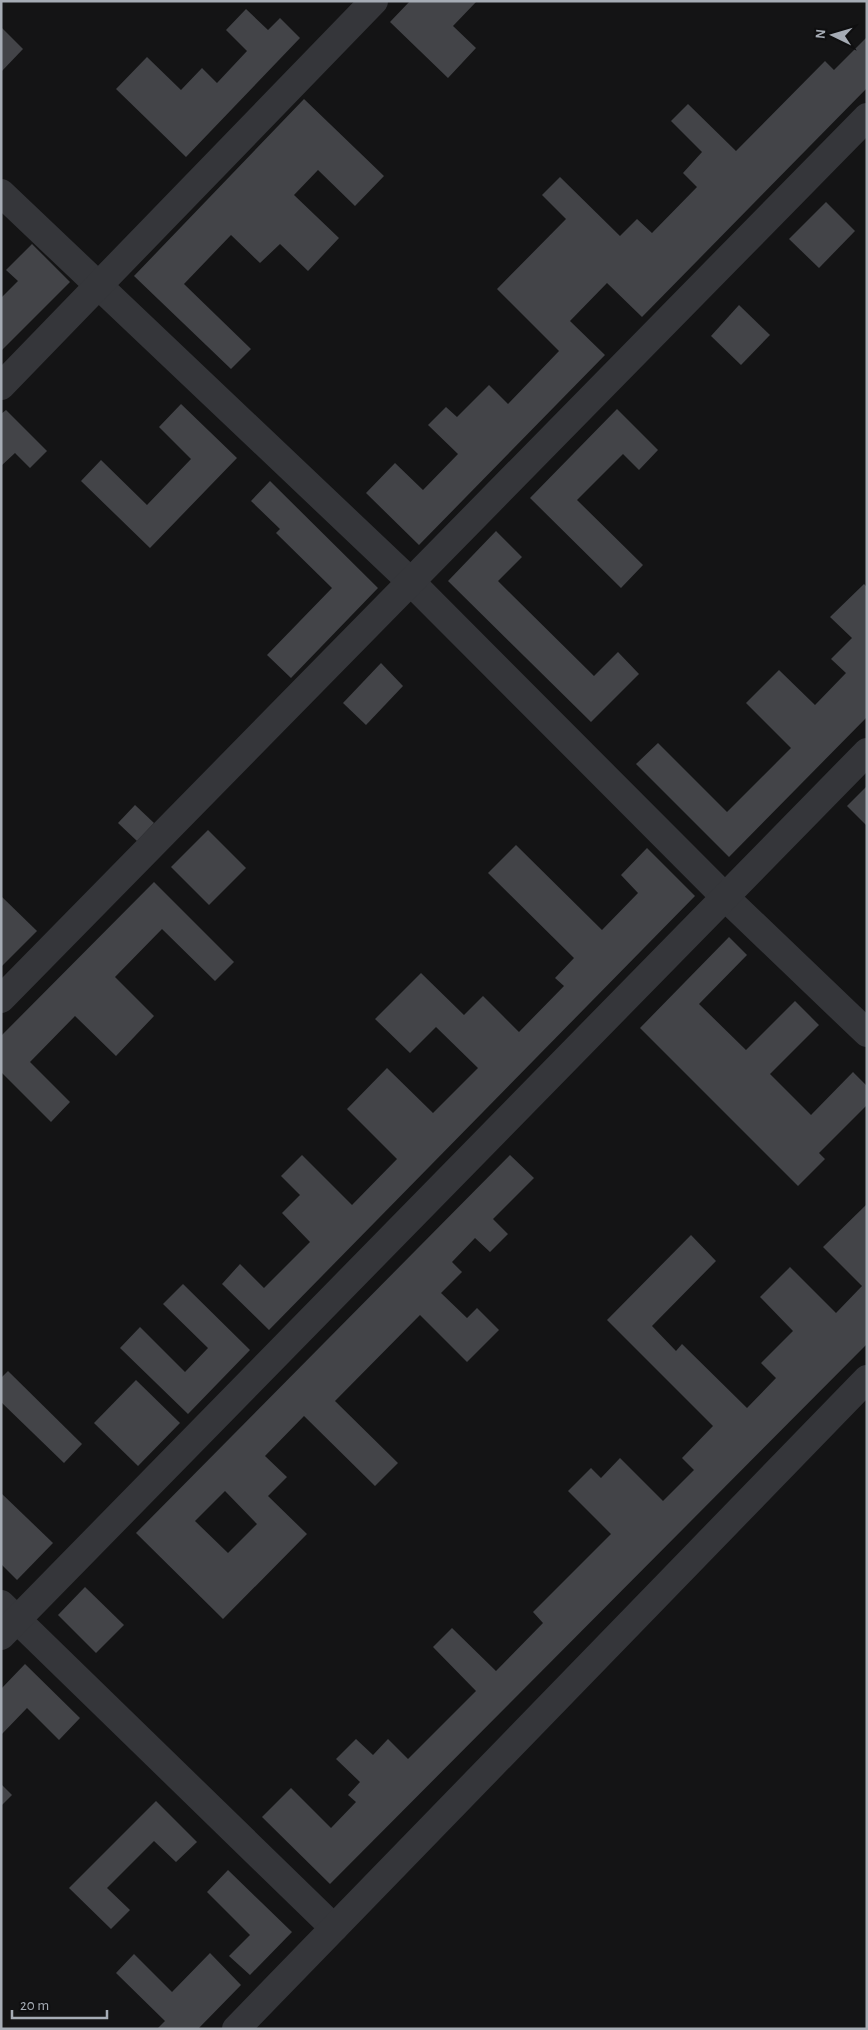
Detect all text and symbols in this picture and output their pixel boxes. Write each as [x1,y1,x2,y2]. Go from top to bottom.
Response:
north arrow [808,10,858,60]
text: N [814,28,828,39]
scale bar [12,1988,108,2020]
text: 20 m [20,1998,49,2013]

